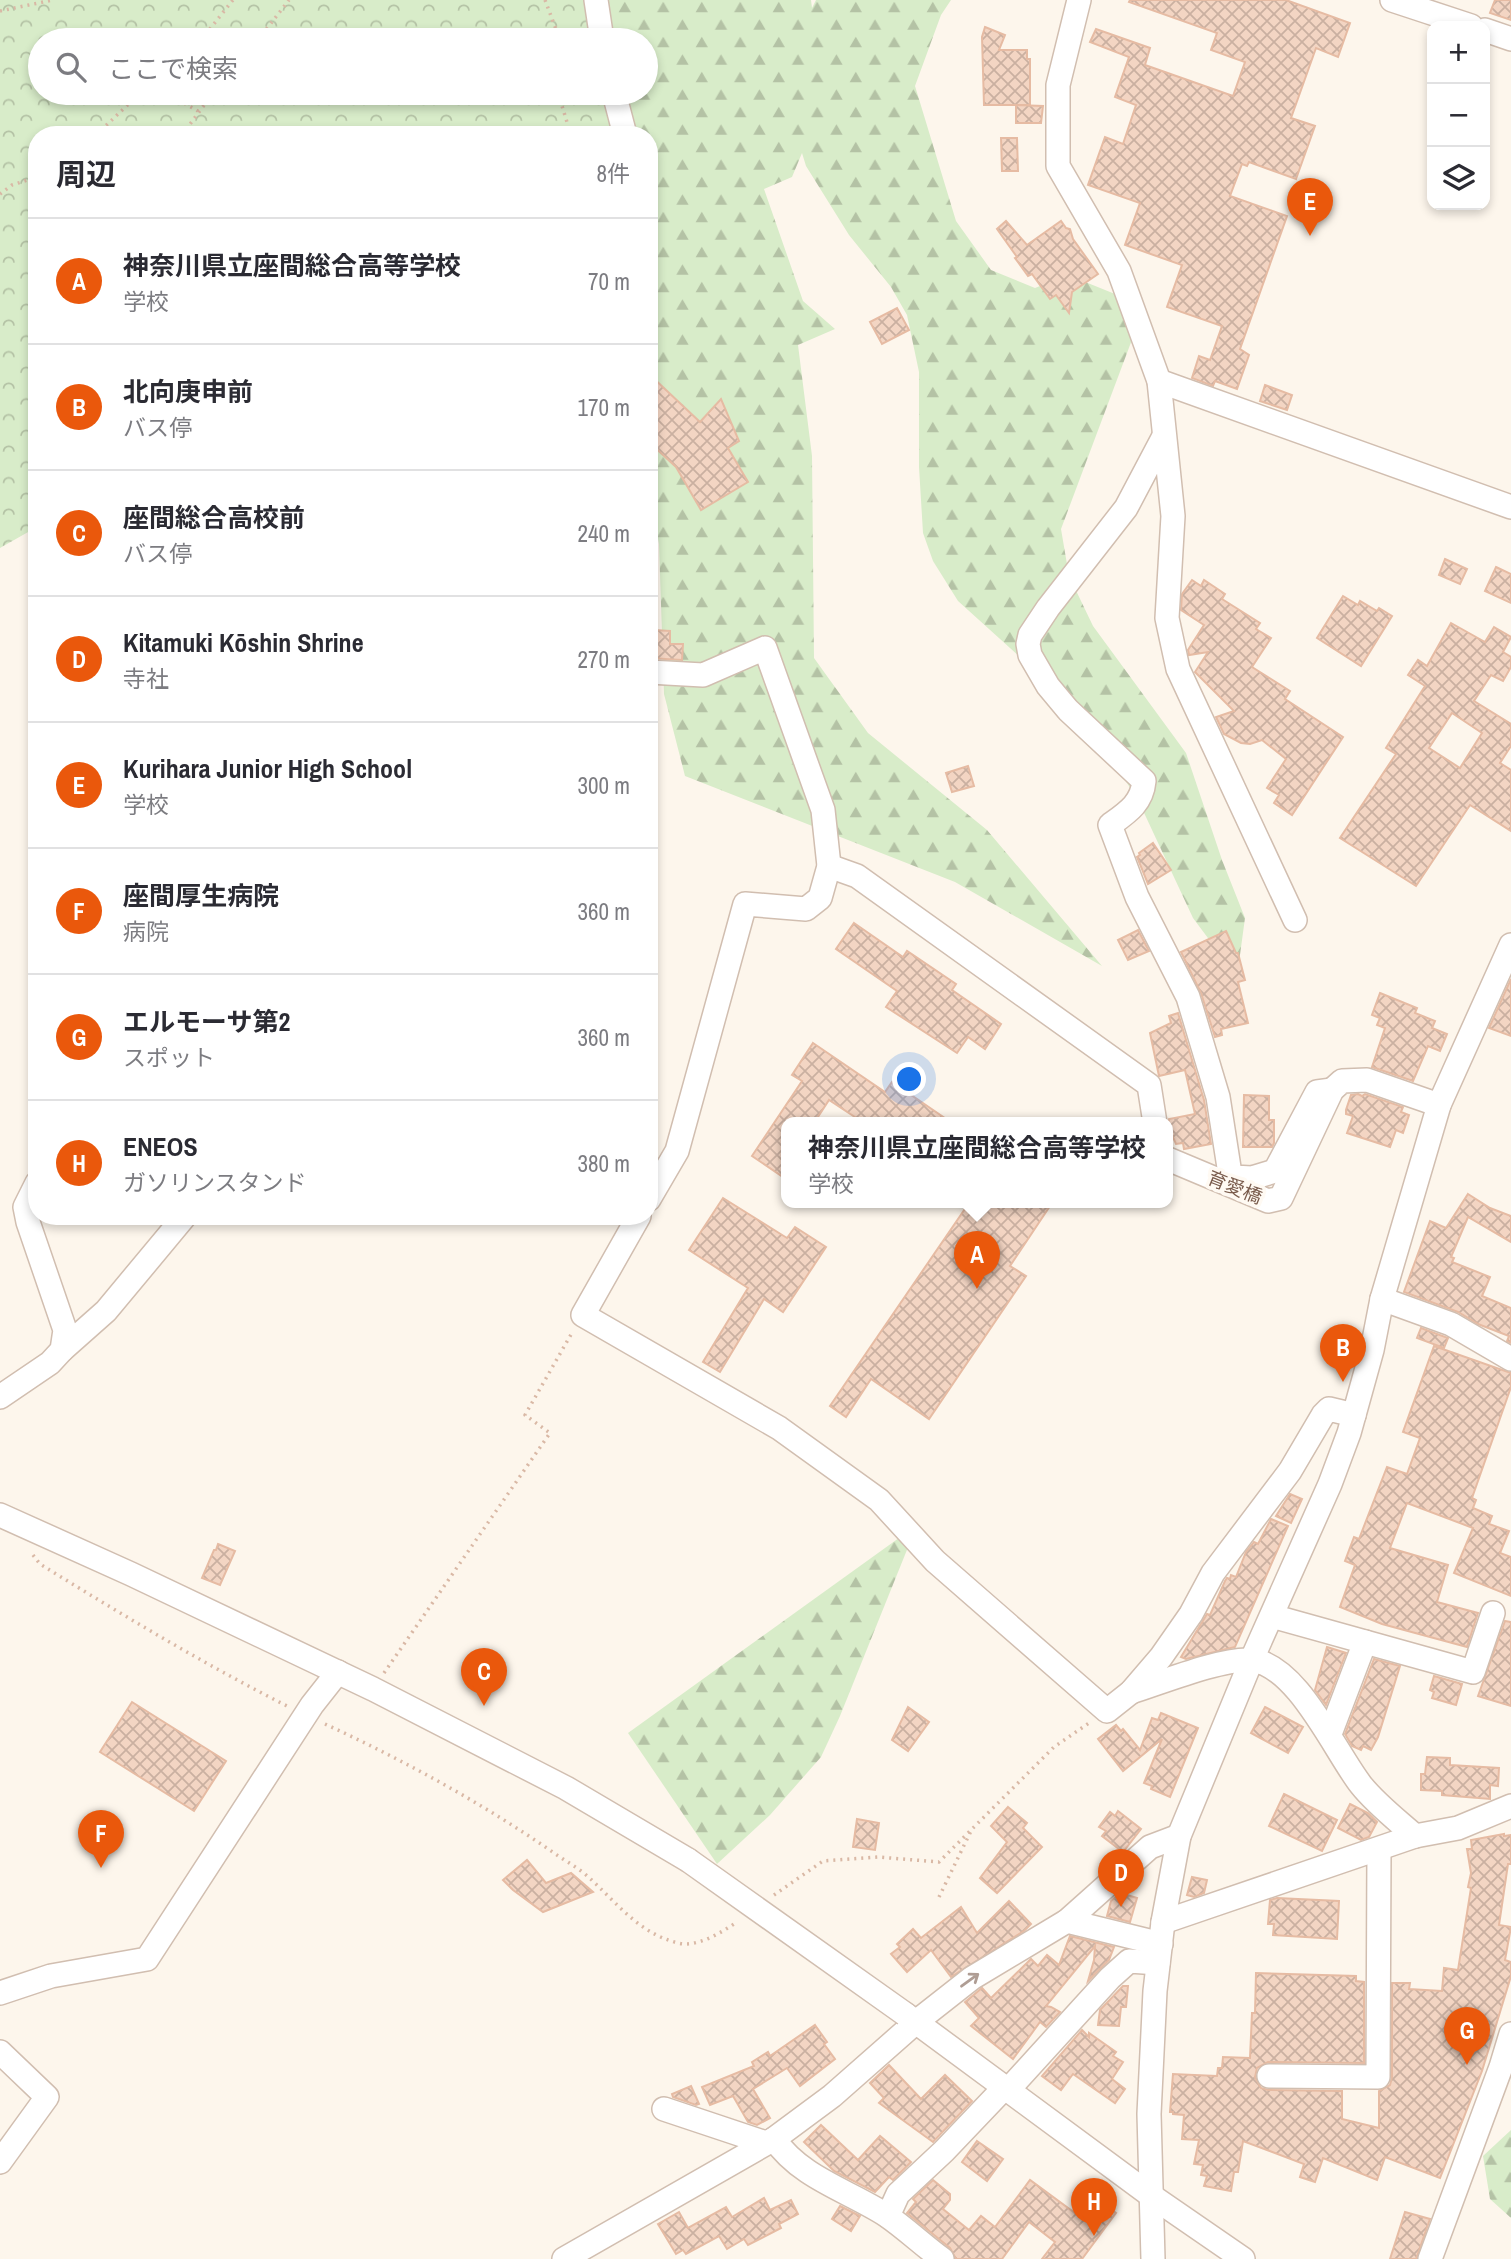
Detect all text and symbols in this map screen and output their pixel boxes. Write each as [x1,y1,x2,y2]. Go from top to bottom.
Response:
map controls [1427,21,1490,210]
button: + [1427,21,1490,84]
search box [28,28,658,105]
icon: search [52,48,90,86]
text: ここで検索 [108,51,238,86]
button: − [1427,84,1490,147]
button: layers [1427,147,1490,210]
text: 周辺 [56,154,116,194]
text: 8件 [597,158,630,189]
pin: E [1287,178,1333,236]
text: 神奈川県立座間総合高等学校 [123,248,461,283]
text: A [72,266,86,297]
text: 70 m [588,266,630,297]
text: 学校 [123,286,169,317]
text: 北向庚申前 [123,374,253,409]
text: B [72,392,86,423]
text: 170 m [578,392,630,423]
text: バス停 [123,412,192,443]
text: 座間総合高校前 [123,500,305,535]
text: C [72,518,86,549]
text: 240 m [578,518,630,549]
text: バス停 [123,538,192,569]
text: Kitamuki Kōshin Shrine [123,625,364,660]
text: D [72,644,86,675]
text: 270 m [578,644,630,675]
text: 寺社 [123,663,169,694]
text: Kurihara Junior High School [123,751,412,786]
text: E [73,770,85,801]
text: 300 m [578,770,630,801]
text: 学校 [123,789,169,820]
text: 座間厚生病院 [123,878,279,913]
text: F [73,896,85,927]
text: 360 m [578,896,630,927]
text: 病院 [123,916,169,947]
text: エルモーサ第2 [123,1004,290,1039]
text: G [72,1022,86,1053]
text: 360 m [578,1022,630,1053]
text: スポット [123,1042,215,1073]
your location [892,1062,926,1096]
popup [781,1117,1173,1208]
text: ENEOS [123,1129,198,1164]
text: 神奈川県立座間総合高等学校 [808,1130,1146,1165]
text: H [72,1148,86,1179]
text: 380 m [578,1148,630,1179]
street label: 育愛橋 [1204,1164,1266,1210]
text: ガソリンスタンド [123,1167,307,1198]
text: 学校 [808,1168,854,1199]
pin: A [954,1231,1000,1289]
pin: B [1320,1324,1366,1382]
pin: C [461,1648,507,1706]
pin: F [78,1810,124,1868]
pin: D [1098,1849,1144,1907]
one-way arrow [960,1973,979,1987]
pin: G [1444,2007,1490,2065]
pin: H [1071,2178,1117,2236]

